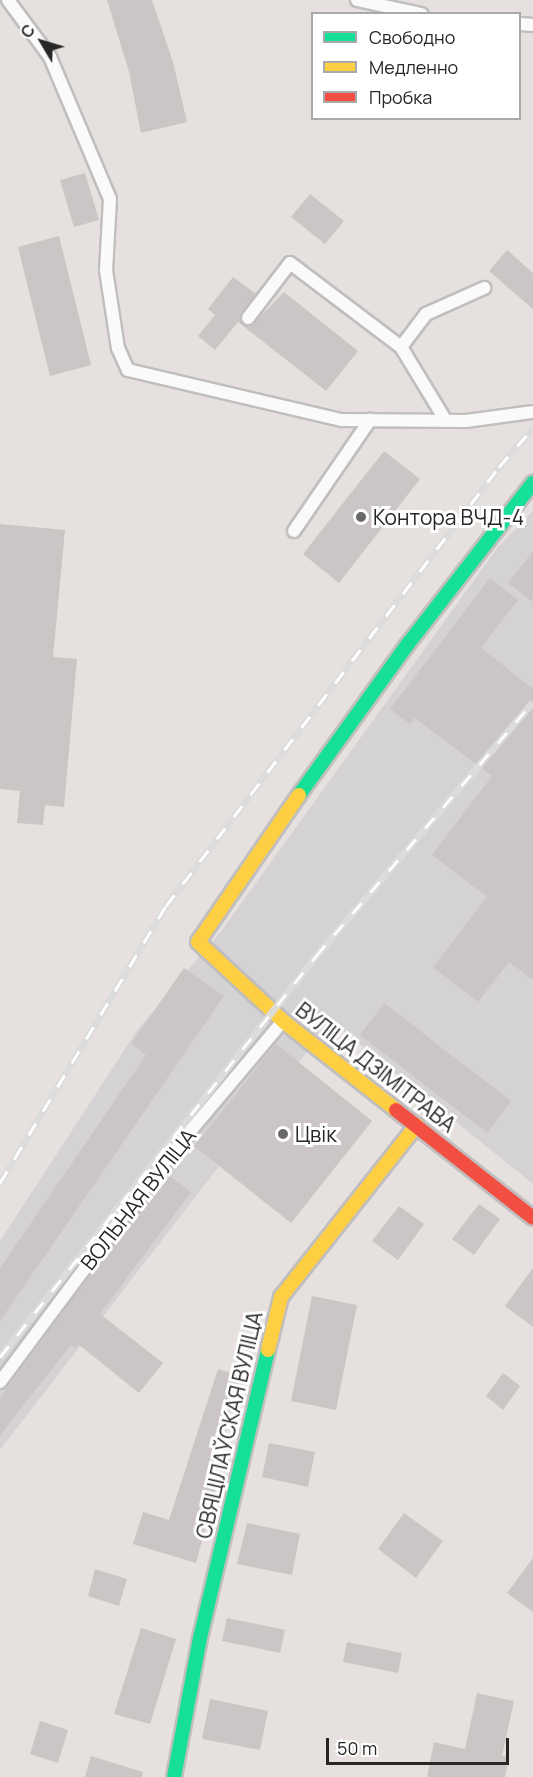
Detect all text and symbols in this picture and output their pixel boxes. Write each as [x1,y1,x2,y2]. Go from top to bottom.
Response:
north arrow [12,12,72,72]
legend [311,12,521,120]
text: С [16,19,40,42]
text: Свободно [369,25,455,49]
text: Медленно [369,55,458,79]
text: Пробка [369,85,432,109]
place label: Контора ВЧД-4 [373,504,524,530]
marker: Контора ВЧД-4 [354,510,368,524]
street label: ВУЛІЦА ДЗІМІТРАВА [291,997,461,1137]
place label: Цвік [295,1121,337,1147]
street label: ВОЛЬНАЯ ВУЛІЦА [75,1123,201,1275]
marker: Цвік [276,1127,290,1141]
street label: СВЯЦІЛАЎСКАЯ ВУЛІЦА [191,1309,267,1541]
scale bar [329,1726,512,1764]
text: 50 m [337,1736,377,1760]

